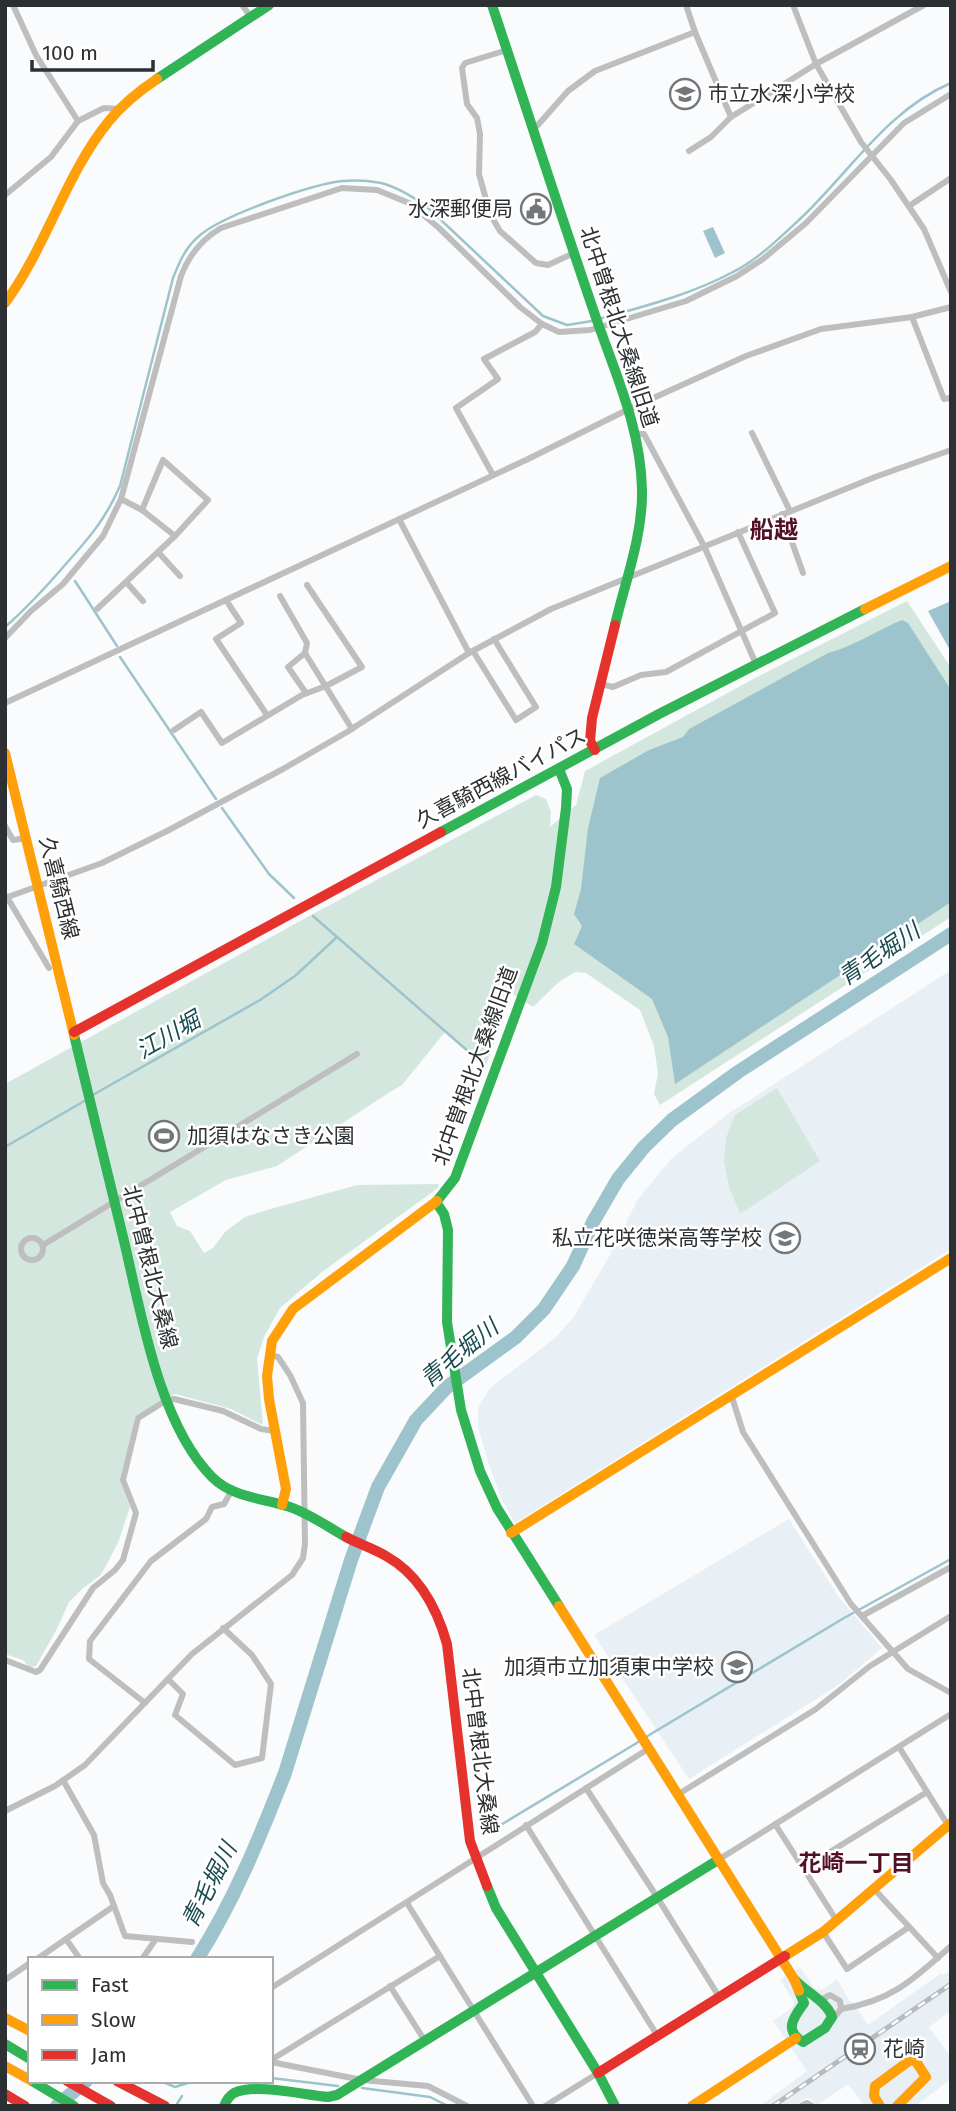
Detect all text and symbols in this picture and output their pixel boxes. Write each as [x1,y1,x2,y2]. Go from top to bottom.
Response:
scale bar [32,28,152,72]
text: 100 m [42,40,98,66]
school or university icon: 市立水深小学校 [668,77,702,111]
place label: 市立水深小学校 [708,81,855,107]
public building icon: 水深郵便局 [519,192,553,226]
place label: 水深郵便局 [408,196,513,222]
street label: 北中曽根北大桑線旧道 [574,223,664,431]
district label: 船越 [750,516,798,544]
street label: 久喜騎西線バイパス [412,722,590,834]
street label: 久喜騎西線 [34,834,84,942]
water label: 青毛堀川 [833,915,927,991]
street label: 北中曽根北大桑線旧道 [427,963,523,1169]
water label: 江川堀 [131,1004,207,1064]
sports icon: 加須はなさき公園 [147,1119,181,1153]
place label: 加須はなさき公園 [187,1123,355,1149]
street label: 北中曽根北大桑線 [117,1182,183,1352]
school or university icon: 私立花咲徳栄高等学校 [768,1221,802,1255]
place label: 私立花咲徳栄高等学校 [552,1225,762,1251]
water label: 青毛堀川 [414,1311,506,1393]
school or university icon: 加須市立加須東中学校 [720,1650,754,1684]
place label: 加須市立加須東中学校 [504,1654,714,1680]
street label: 北中曽根北大桑線 [457,1666,503,1836]
water label: 青毛堀川 [176,1835,244,1932]
district label: 花崎一丁目 [799,1849,914,1877]
legend [28,1957,273,2083]
text: Fast [91,1972,129,1998]
text: Slow [91,2007,136,2033]
station icon: 花崎 [843,2032,877,2066]
place label: 花崎 [883,2036,925,2062]
text: Jam [91,2042,127,2068]

